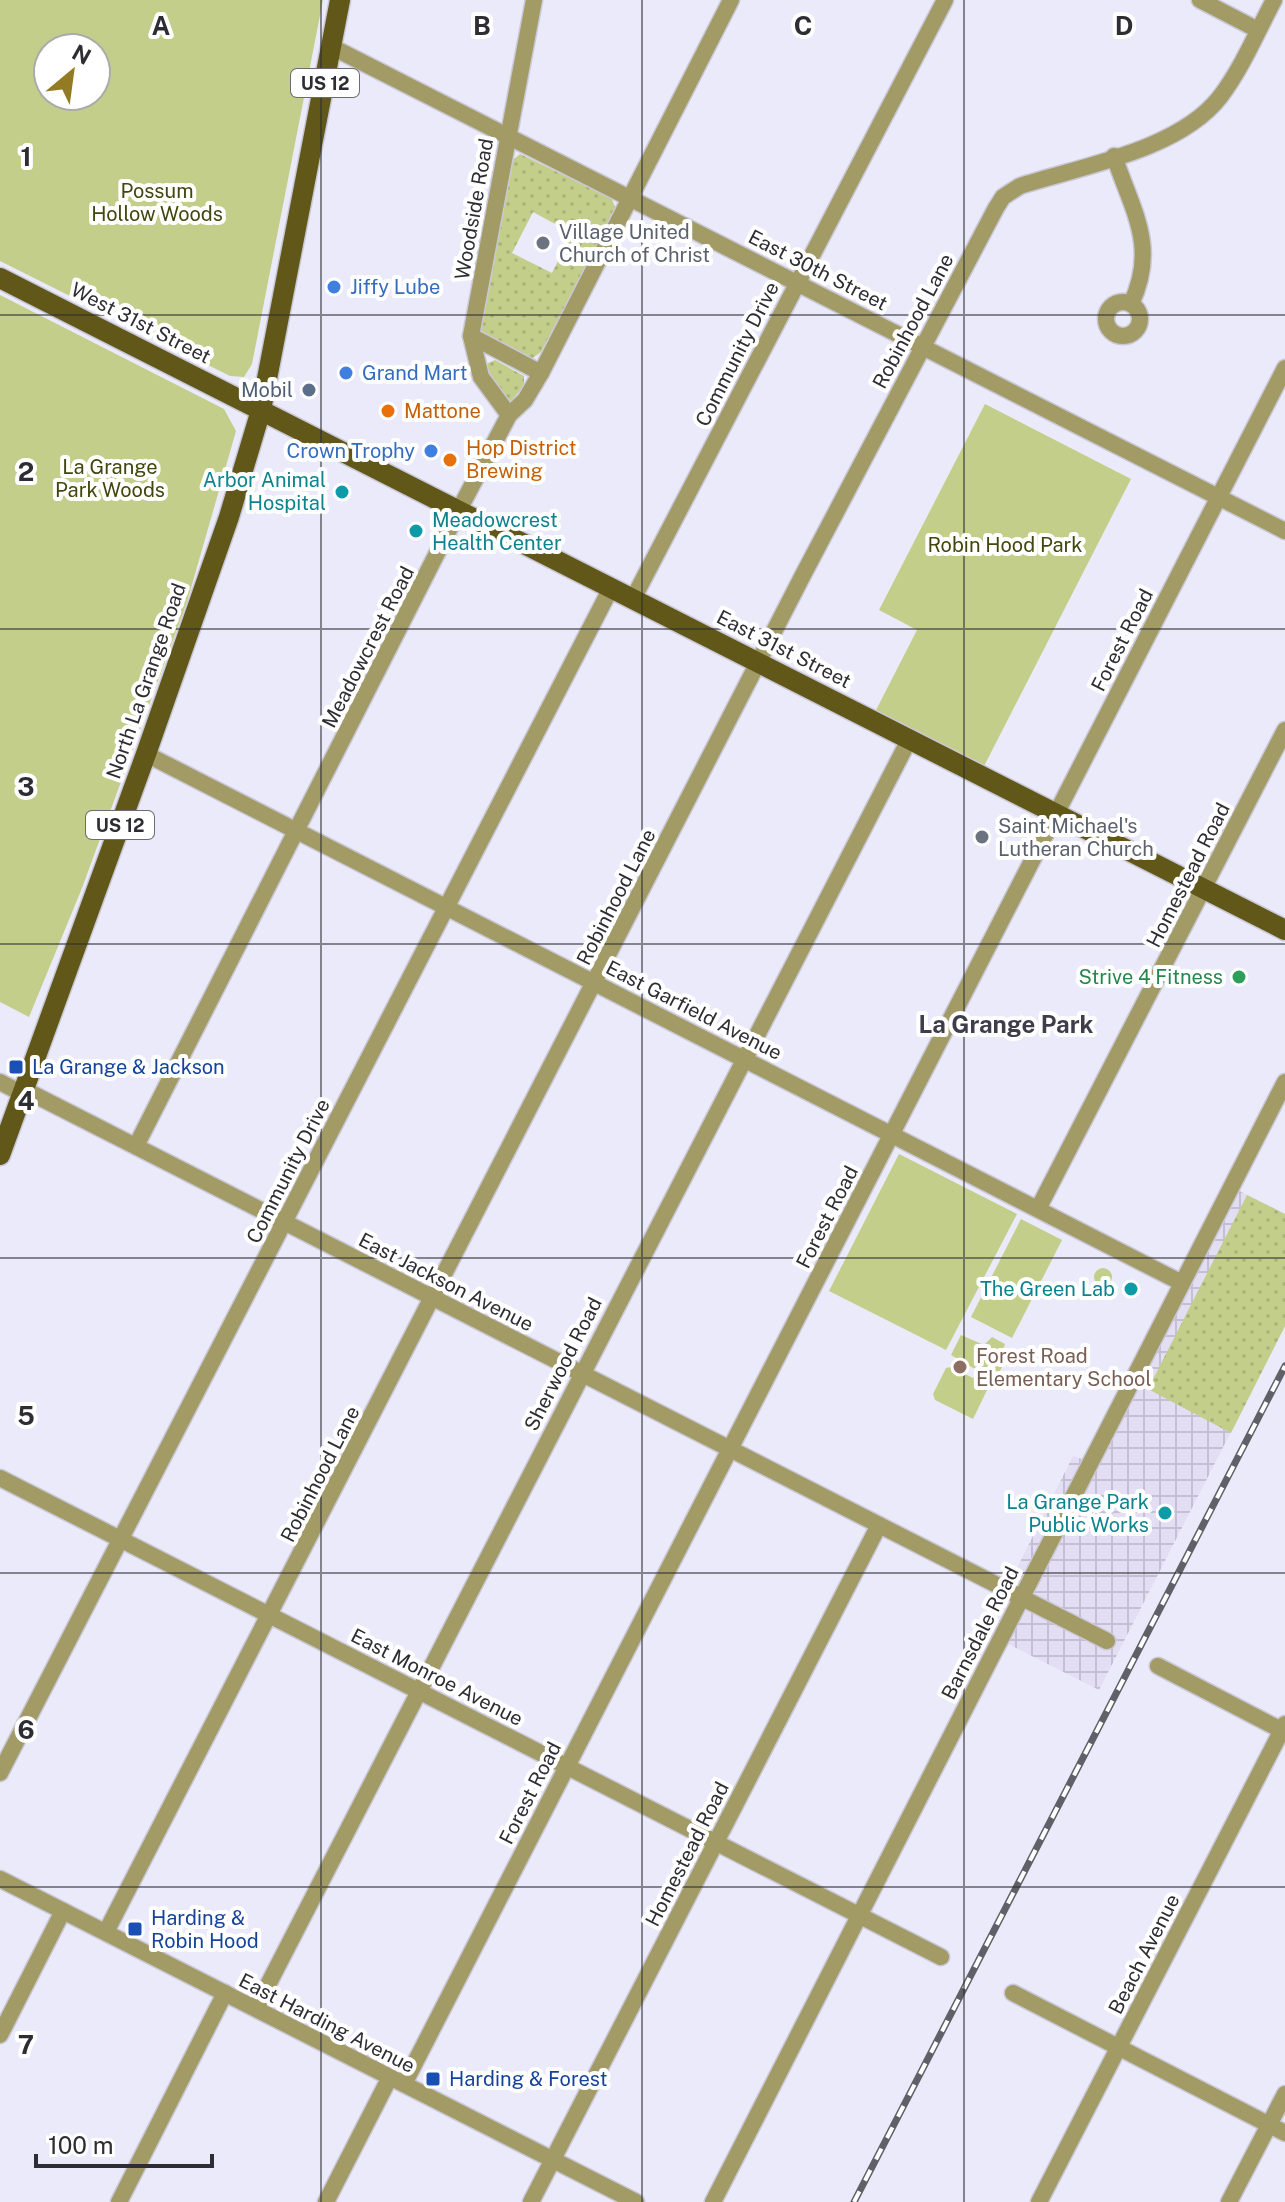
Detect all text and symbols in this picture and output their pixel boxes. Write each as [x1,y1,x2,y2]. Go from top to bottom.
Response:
text: A [152,10,171,41]
text: B [473,10,491,41]
text: C [794,10,812,41]
text: D [1115,10,1133,41]
north arrow [32,32,112,112]
text: N [68,39,96,70]
road number: US 12 [291,69,359,97]
street label: Woodside Road [450,136,498,282]
text: 1 [20,141,32,172]
park label: Possum Hollow Woods [91,179,223,226]
place label: Village United Church of Christ [559,220,710,267]
street label: East 30th Street [744,225,892,315]
marker: Village United Church of Christ [534,234,552,252]
street label: Robinhood Lane [867,250,959,392]
place label: Jiffy Lube [350,275,440,299]
street label: West 31st Street [67,277,215,369]
marker: Jiffy Lube [325,278,343,296]
street label: Community Drive [690,278,784,430]
place label: Grand Mart [362,361,468,385]
marker: Grand Mart [337,364,355,382]
place label: Mobil [241,378,293,402]
marker: Mobil [300,381,318,399]
place label: Mattone [404,399,481,423]
marker: Mattone [379,402,397,420]
place label: Hop District Brewing [466,436,577,483]
place label: Crown Trophy [286,439,415,463]
marker: Crown Trophy [422,442,440,460]
marker: Hop District Brewing [441,451,459,469]
park label: La Grange Park Woods [55,455,165,502]
text: 2 [18,456,34,487]
place label: Arbor Animal Hospital [203,468,326,515]
marker: Arbor Animal Hospital [333,483,351,501]
place label: Meadowcrest Health Center [432,508,562,555]
marker: Meadowcrest Health Center [407,522,425,540]
park label: Robin Hood Park [927,533,1083,557]
street label: Meadowcrest Road [317,562,419,732]
street label: North La Grange Road [101,580,191,782]
street label: Forest Road [1086,585,1158,695]
street label: East 31st Street [713,605,855,693]
text: 3 [17,771,35,802]
street label: Homestead Road [1141,799,1235,951]
road number: US 12 [86,811,154,839]
place label: Saint Michael's Lutheran Church [998,814,1154,861]
street label: Robinhood Lane [571,825,661,969]
marker: Saint Michael's Lutheran Church [973,828,991,846]
street label: East Garfield Avenue [602,955,786,1065]
place label: Strive 4 Fitness [1078,965,1223,989]
marker: Strive 4 Fitness [1230,968,1248,986]
district label: La Grange Park [918,1010,1094,1038]
place label: La Grange & Jackson [32,1055,225,1079]
marker: La Grange & Jackson [7,1058,25,1076]
text: 4 [17,1085,35,1116]
street label: Community Drive [241,1095,335,1247]
street label: Forest Road [791,1162,863,1272]
street label: East Jackson Avenue [355,1228,537,1336]
place label: The Green Lab [980,1277,1115,1301]
marker: The Green Lab [1122,1280,1140,1298]
street label: Sherwood Road [519,1293,607,1435]
place label: Forest Road Elementary School [976,1344,1151,1391]
marker: Forest Road Elementary School [951,1358,969,1376]
text: 5 [17,1400,35,1431]
street label: Robinhood Lane [275,1402,365,1546]
place label: La Grange Park Public Works [1006,1490,1149,1537]
marker: La Grange Park Public Works [1156,1504,1174,1522]
street label: Barnsdale Road [936,1563,1024,1703]
street label: East Monroe Avenue [347,1623,527,1731]
text: 6 [17,1714,35,1745]
street label: Forest Road [494,1738,566,1848]
street label: Homestead Road [640,1778,734,1930]
street label: Beach Avenue [1103,1890,1185,2018]
place label: Harding & Robin Hood [151,1906,259,1953]
marker: Harding & Robin Hood [126,1920,144,1938]
street label: East Harding Avenue [235,1968,419,2078]
text: 7 [18,2029,34,2060]
place label: Harding & Forest [449,2067,607,2091]
marker: Harding & Forest [424,2070,442,2088]
scale bar [36,2118,212,2168]
text: 100 m [48,2131,114,2159]

